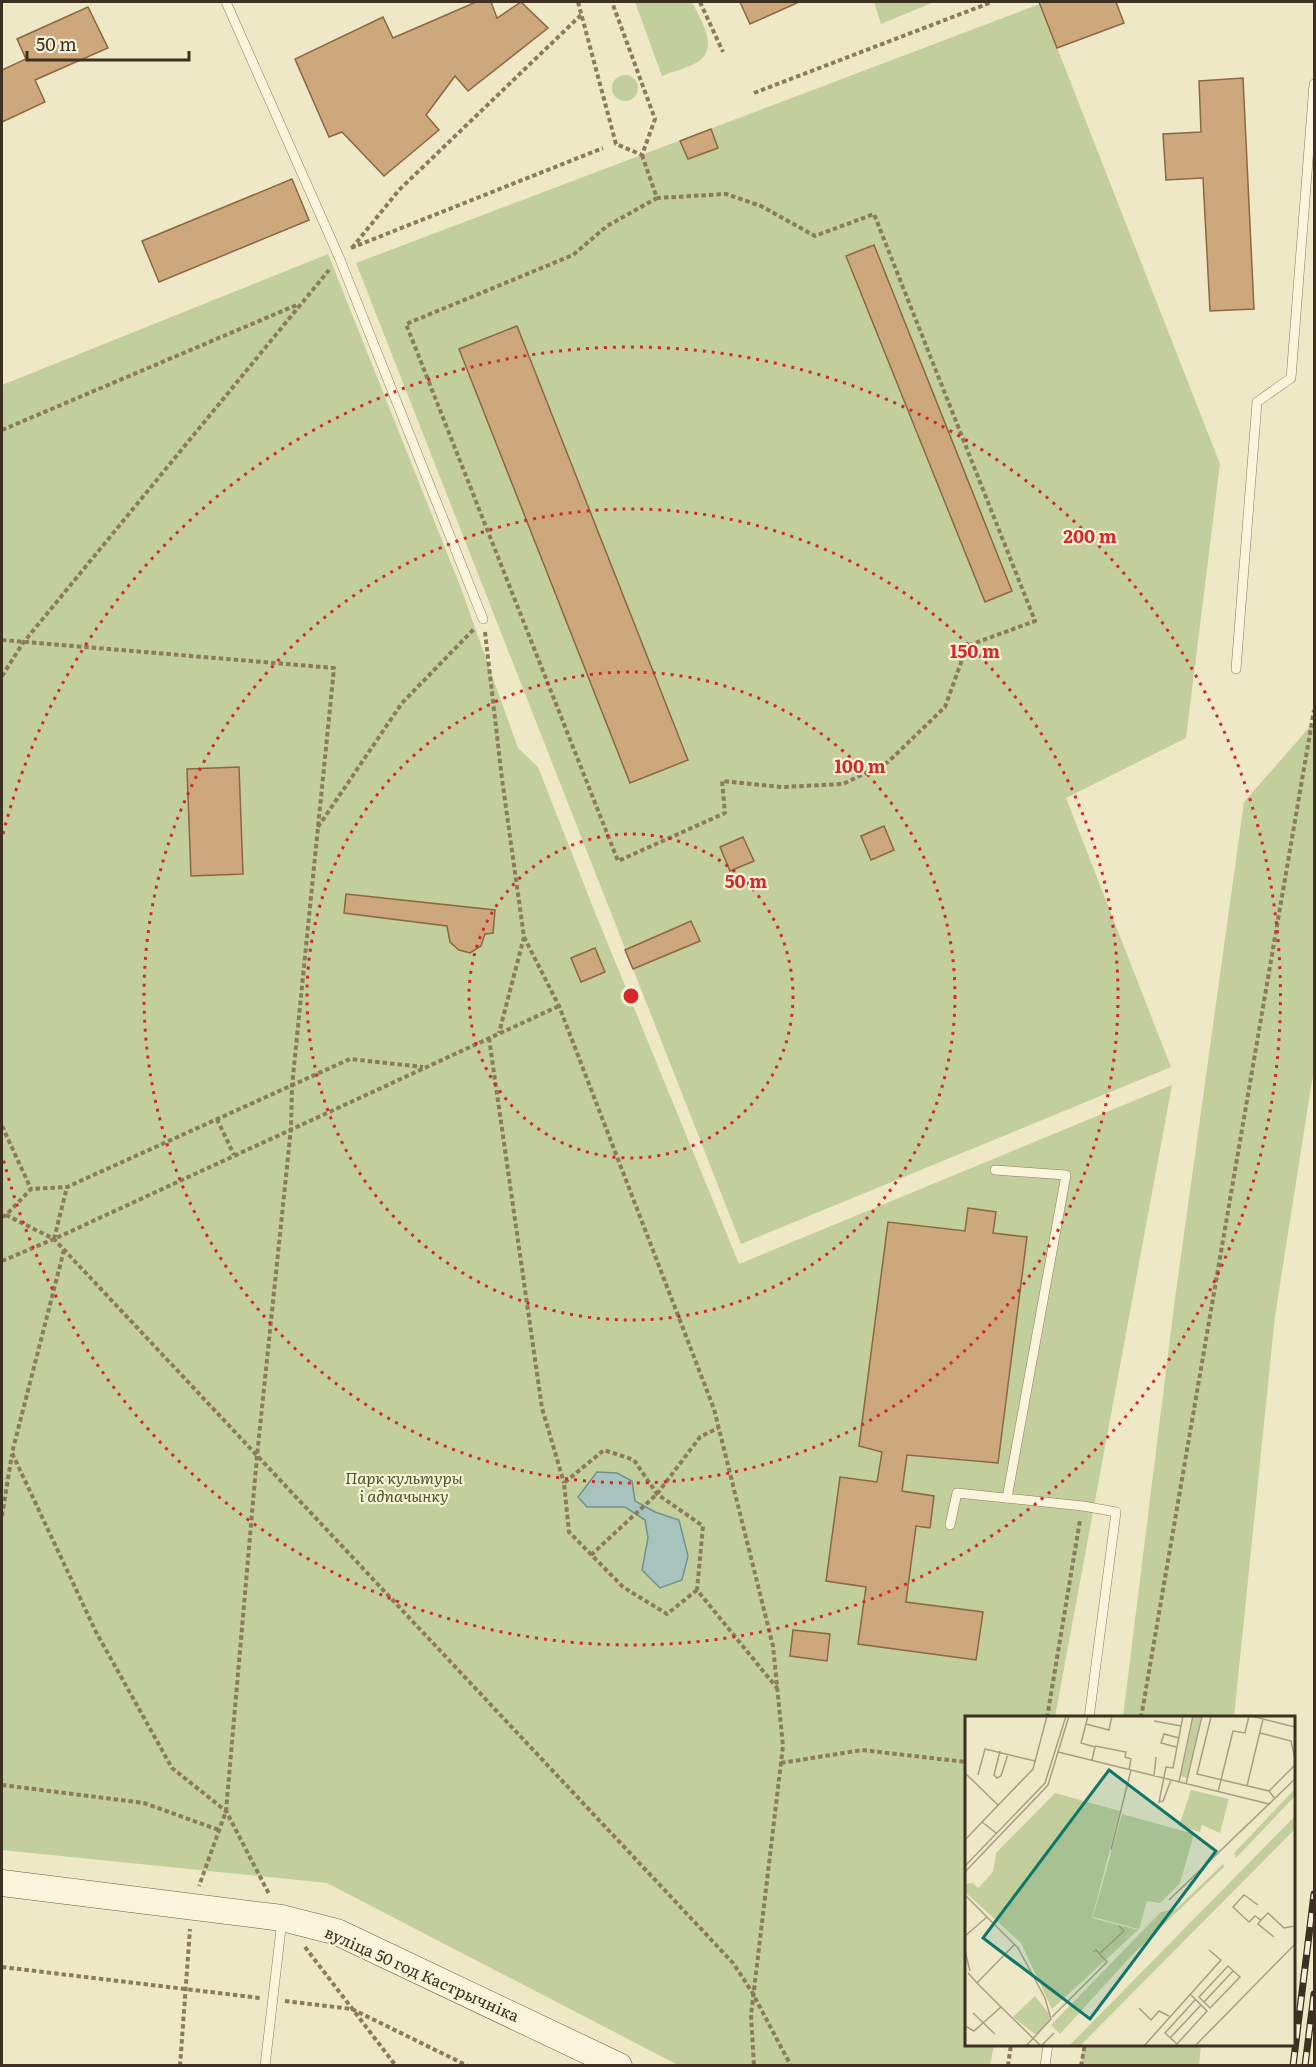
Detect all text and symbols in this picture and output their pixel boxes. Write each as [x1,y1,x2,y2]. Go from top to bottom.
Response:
scale bar [27,24,189,62]
text: 50 m [36,30,77,57]
text: 200 m [1063,522,1117,549]
text: 150 m [950,637,1000,664]
text: 100 m [834,752,886,779]
text: 50 m [725,867,767,894]
centre of rings [621,986,641,1006]
park label: Парк культуры і адпачынку [345,1465,463,1507]
inset map [965,1716,1295,2046]
street label: вуліца 50 год Кастрычніка [321,1919,524,2027]

